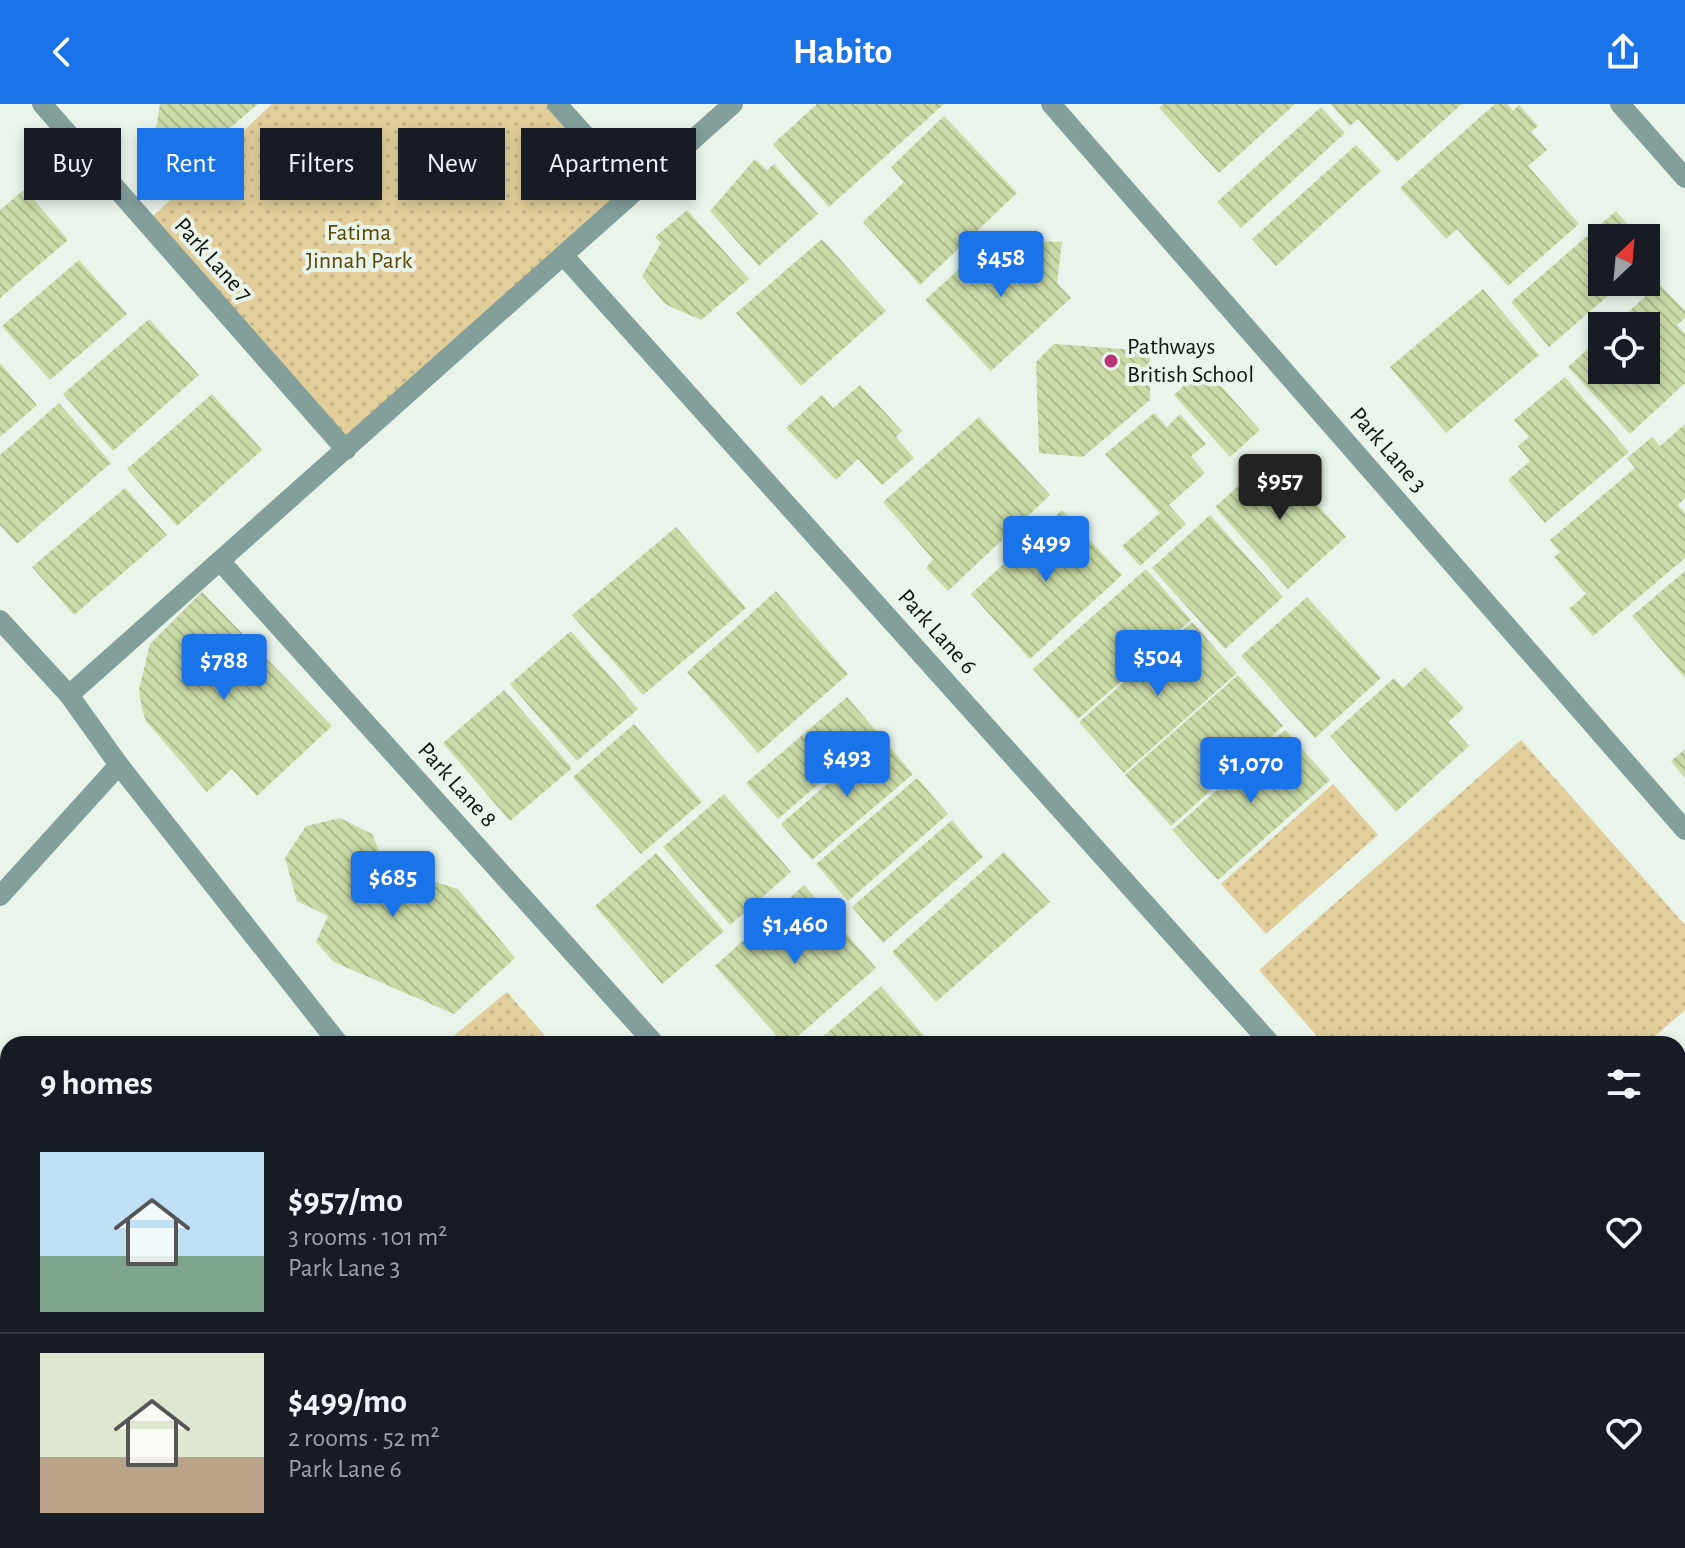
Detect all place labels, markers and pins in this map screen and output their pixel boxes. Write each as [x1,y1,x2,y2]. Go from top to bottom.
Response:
pin: $458 [954,231,1048,299]
place label: Pathways British School [1127,335,1254,387]
marker: Pathways British School [1102,352,1120,370]
pin: $957 [1233,454,1327,522]
pin: $499 [999,516,1093,584]
pin: $504 [1111,630,1205,698]
pin: $788 [177,634,271,702]
pin: $493 [800,731,894,799]
pin: $1,070 [1186,737,1316,805]
pin: $685 [346,851,440,919]
pin: $1,460 [730,898,860,966]

